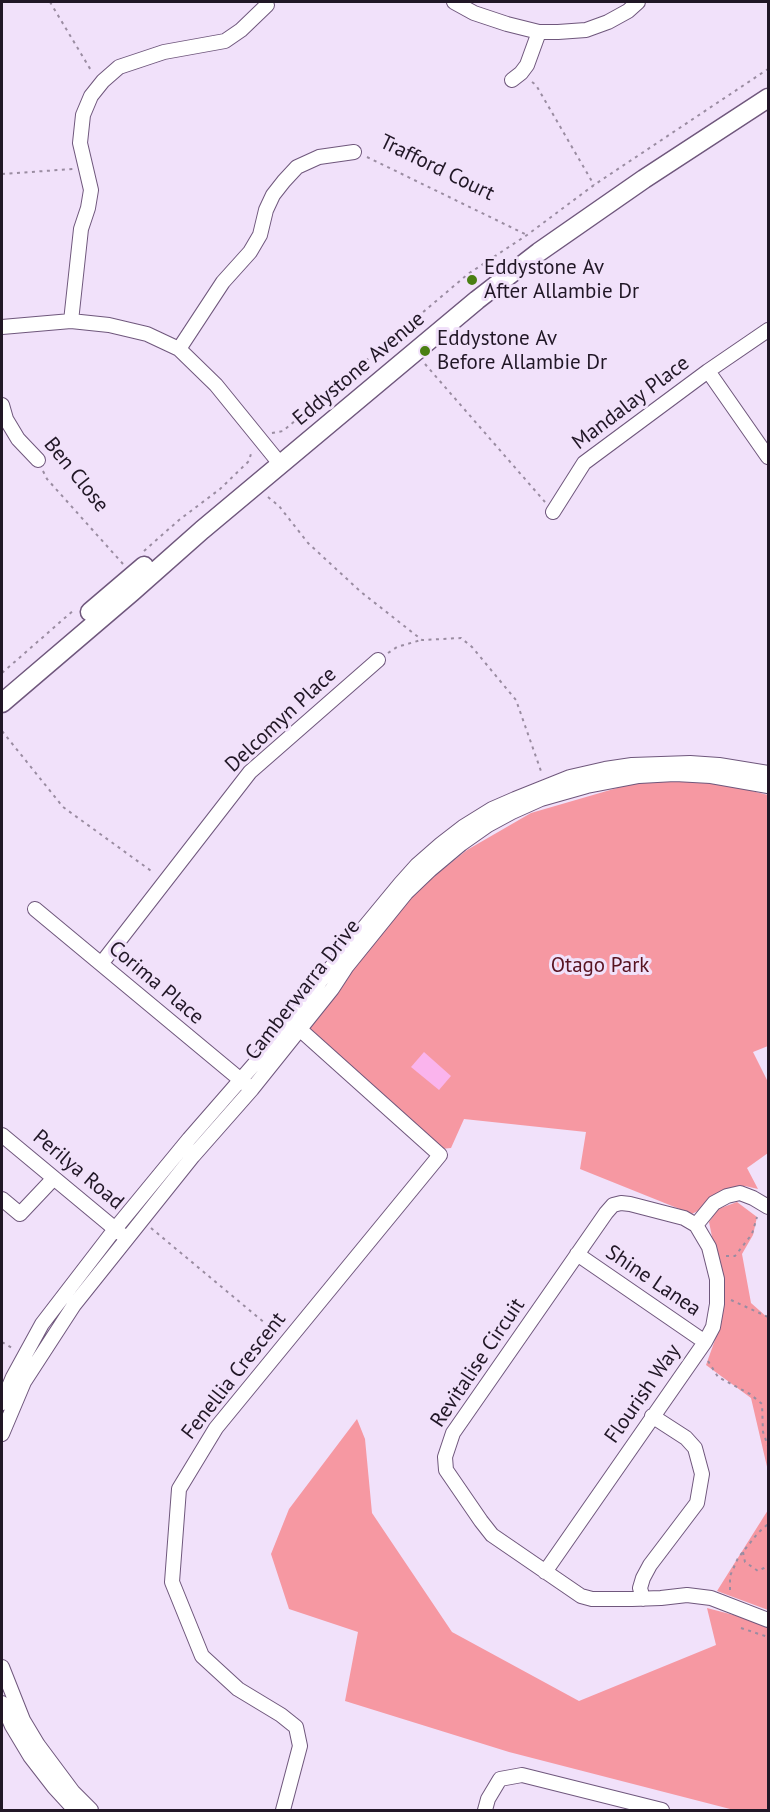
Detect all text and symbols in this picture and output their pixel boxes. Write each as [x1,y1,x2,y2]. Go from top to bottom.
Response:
street label: Trafford Court [376,129,498,207]
place label: Eddystone Av After Allambie Dr [484,255,639,305]
marker: Eddystone Av After Allambie Dr [465,273,479,287]
street label: Eddystone Avenue [288,307,430,431]
place label: Eddystone Av Before Allambie Dr [437,326,607,376]
marker: Eddystone Av Before Allambie Dr [418,344,432,358]
street label: Mandalay Place [567,351,695,455]
street label: Ben Close [38,433,114,517]
street label: Delcomyn Place [220,662,342,778]
street label: Camberwarra Drive [240,915,366,1065]
street label: Corima Place [103,936,209,1030]
park label: Otago Park [551,953,649,979]
street label: Perilya Road [27,1125,129,1215]
street label: Shine Lanea [601,1240,705,1322]
street label: Revitalise Circuit [426,1294,530,1432]
street label: Fenellia Crescent [177,1308,291,1444]
street label: Flourish Way [600,1340,686,1448]

